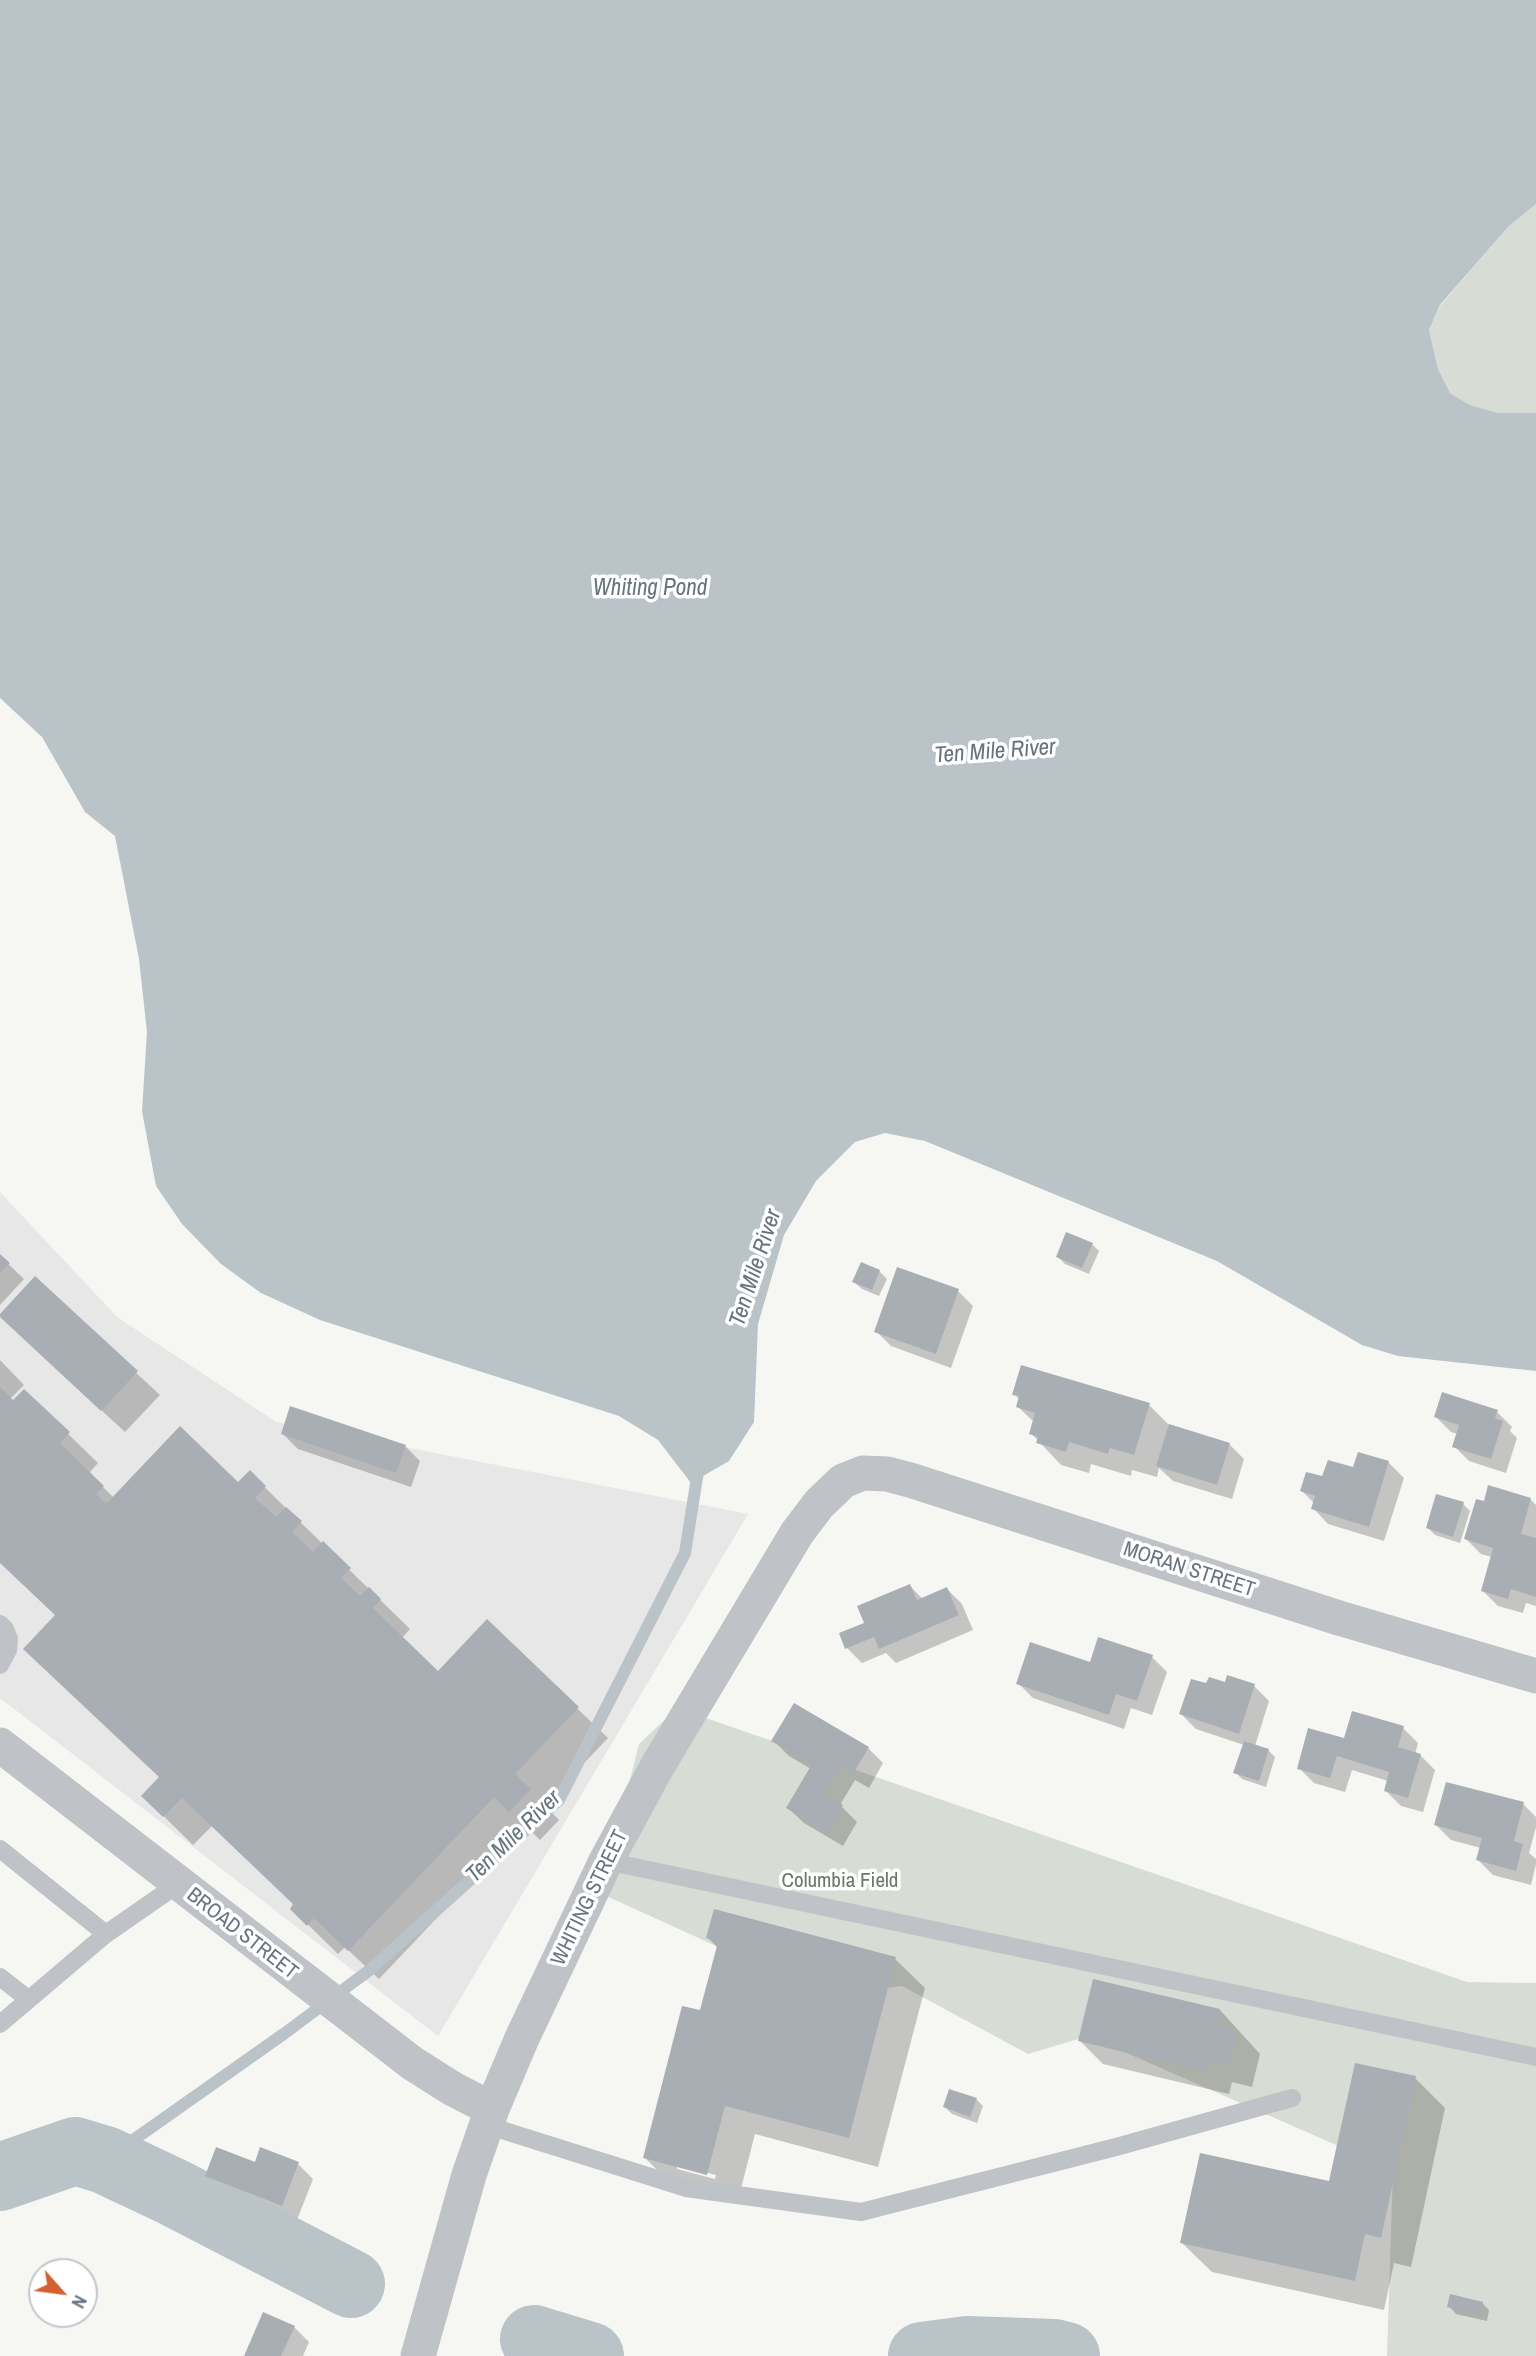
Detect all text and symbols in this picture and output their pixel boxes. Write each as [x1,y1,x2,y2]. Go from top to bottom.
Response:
water label: Whiting Pond [593,575,707,603]
water label: Ten Mile River [934,734,1056,770]
water label: Ten Mile River [724,1206,788,1330]
street label: MORAN STREET [1120,1537,1258,1603]
water label: Ten Mile River [461,1785,567,1889]
street label: WHITING STREET [546,1826,634,1970]
park label: Columbia Field [782,1868,898,1894]
street label: BROAD STREET [181,1883,303,1985]
north arrow [28,2258,98,2328]
text: N [66,2291,94,2313]

